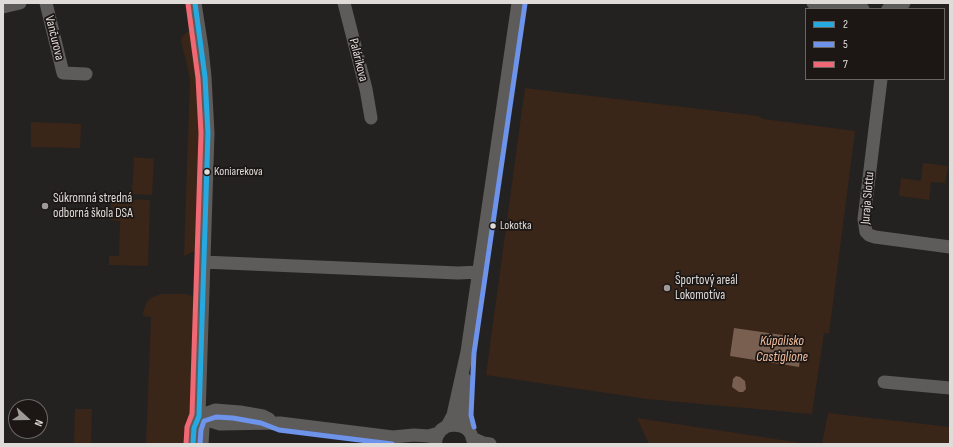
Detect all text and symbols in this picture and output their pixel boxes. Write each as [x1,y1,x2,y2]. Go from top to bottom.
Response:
legend [805,8,945,80]
street label: Vančurova [41,14,67,62]
text: 2 [843,17,848,32]
street label: Palárikova [345,37,371,83]
text: 5 [843,37,848,52]
text: 7 [843,57,848,72]
place label: Koniarekova [214,165,263,179]
marker: Koniarekova [202,167,212,177]
street label: Juraja Slottu [858,171,878,225]
place label: Súkromná stredná odborná škola DSA [53,191,133,222]
marker: Súkromná stredná odborná škola DSA [40,201,50,211]
place label: Lokotka [500,219,532,233]
marker: Lokotka [488,221,498,231]
place label: Športový areál Lokomotíva [675,273,738,304]
marker: Športový areál Lokomotíva [662,283,672,293]
water label: Kúpalisko Castiglione [756,333,808,366]
north arrow [8,399,48,439]
text: N [32,418,46,428]

